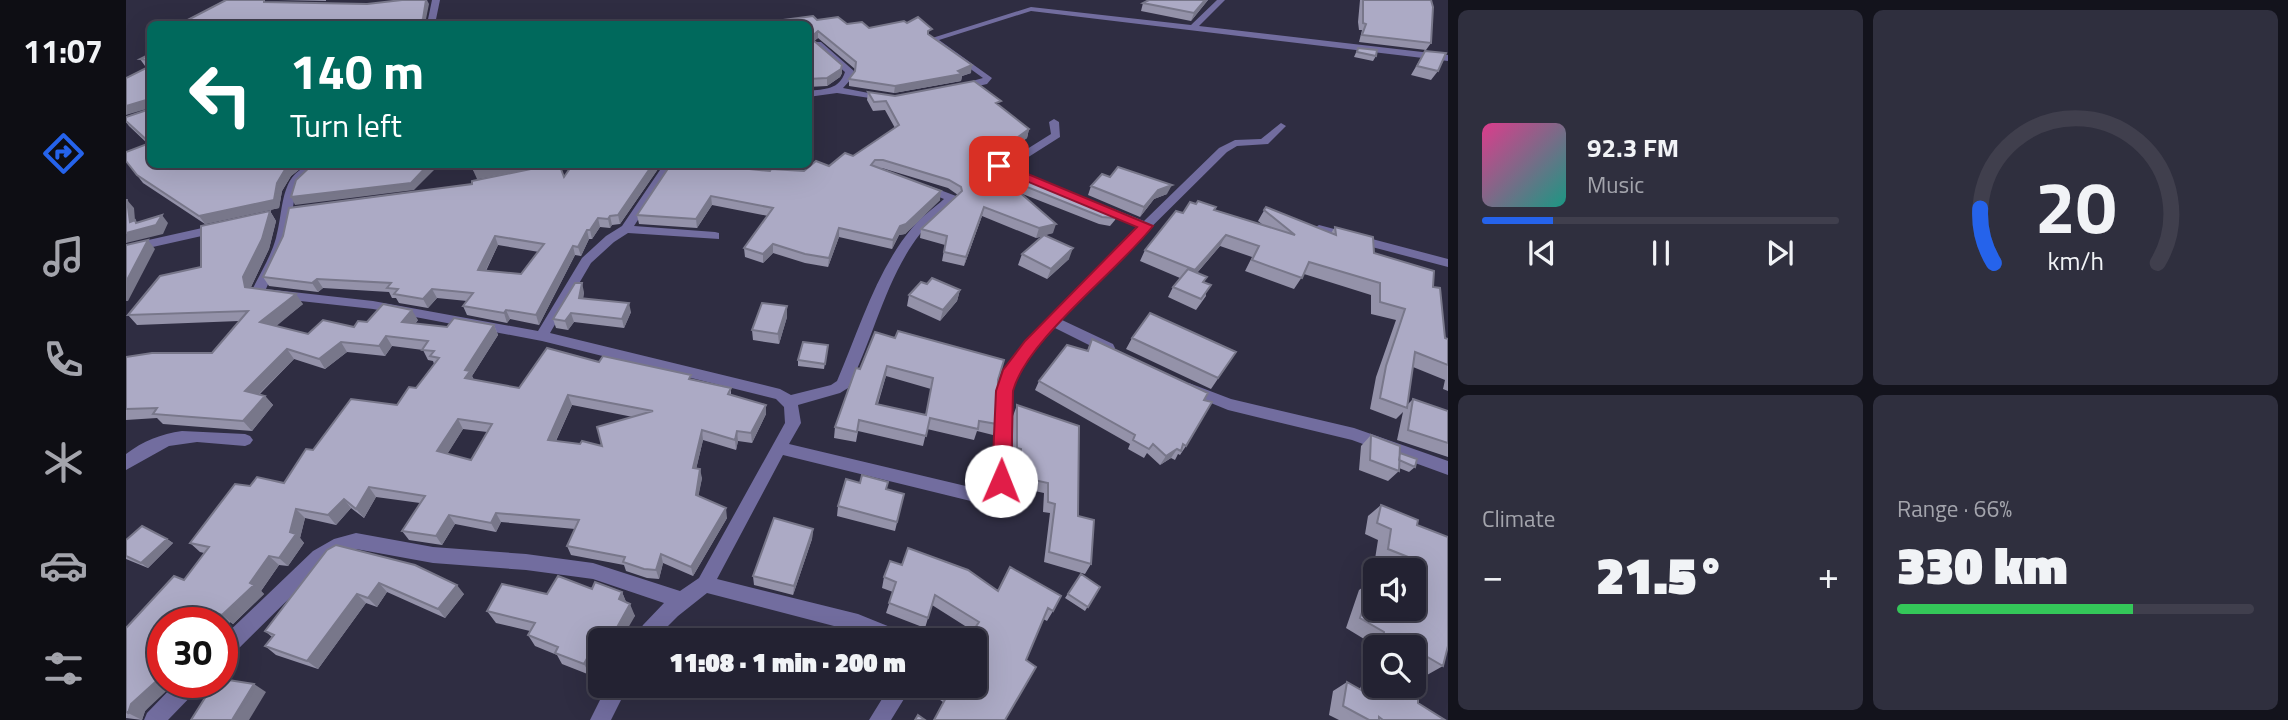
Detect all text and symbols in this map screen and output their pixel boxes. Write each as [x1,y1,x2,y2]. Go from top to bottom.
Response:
text: 11:07 [23,27,103,75]
text: 140 m [290,33,424,108]
icon: left [175,49,266,140]
text: Turn left [290,101,402,149]
text: 92.3 FM [1587,128,1679,167]
icon: directions [39,129,88,178]
pin [969,136,1029,196]
icon: arrive [980,147,1018,185]
text: 20 [2035,152,2116,262]
text: Music [1587,167,1644,202]
icon: music [39,232,88,281]
icon: previous [1523,234,1561,272]
icon: pause [1642,234,1680,272]
icon: next [1761,234,1799,272]
text: km/h [2047,242,2104,280]
icon: phone [39,335,88,384]
icon: climate [39,438,88,487]
position arrow [964,444,1038,518]
text: Range · 66% [1897,491,2012,526]
text: Climate [1482,501,1555,536]
text: 330 km [1897,525,2068,604]
text: 21.5° [1596,535,1725,614]
icon: car [39,541,88,590]
text: − [1482,546,1503,604]
text: + [1818,546,1839,604]
map controls [1363,558,1426,698]
button: sound [1363,558,1426,621]
speed limit sign: 30 [147,607,238,698]
button: search [1363,635,1426,698]
text: 11:08 · 1 min · 200 m [669,643,906,682]
icon: filters [39,644,88,693]

